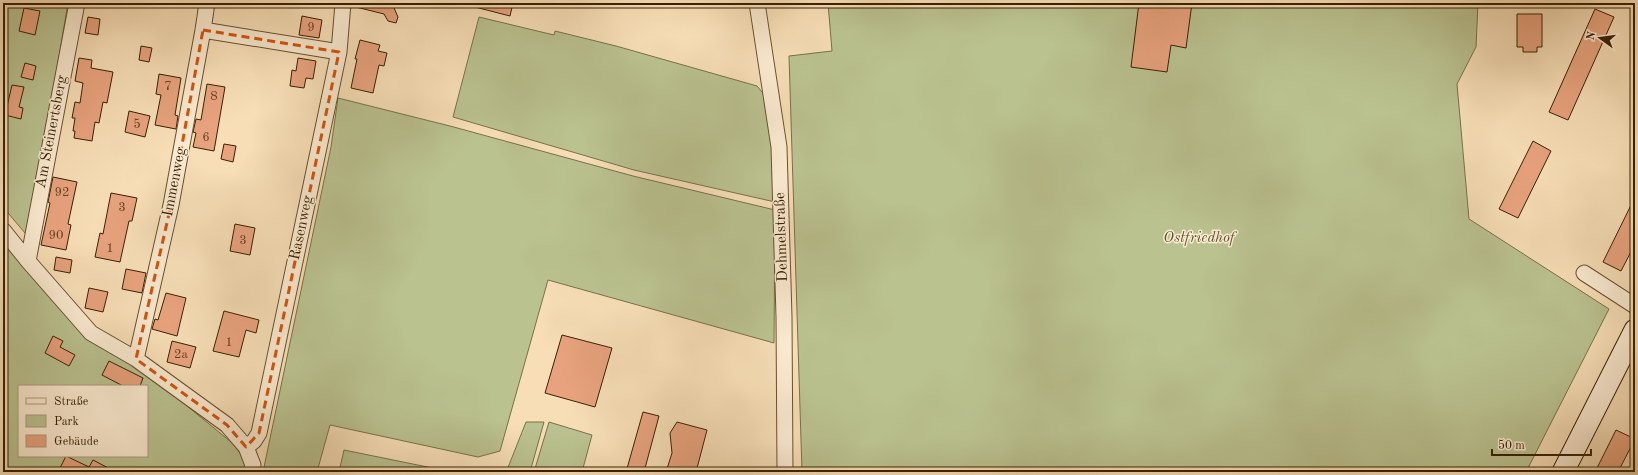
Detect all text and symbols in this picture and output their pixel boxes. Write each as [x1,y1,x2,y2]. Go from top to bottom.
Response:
north arrow [1580,18,1620,58]
house number: 9 [307,21,315,34]
text: N [1585,30,1598,41]
street label: Am Steinertsberg [34,74,70,190]
house number: 7 [164,80,172,93]
house number: 8 [210,90,218,103]
house number: 5 [133,118,141,131]
house number: 6 [202,131,210,144]
street label: Immenweg [161,146,189,218]
house number: 92 [54,186,70,199]
street label: Dehmelstraße [773,192,791,282]
street label: Rasenweg [288,194,316,262]
house number: 3 [118,201,126,214]
house number: 90 [48,229,64,242]
park label: Ostfriedhof [1163,231,1237,246]
house number: 3 [239,234,247,247]
house number: 1 [106,242,114,255]
house number: 1 [225,336,233,349]
house number: 2a [174,348,189,361]
legend [18,385,148,457]
text: Straße [54,396,89,408]
text: Park [54,416,79,428]
scale bar [1492,431,1591,457]
text: Gebäude [54,436,99,448]
text: 50 m [1498,439,1525,452]

